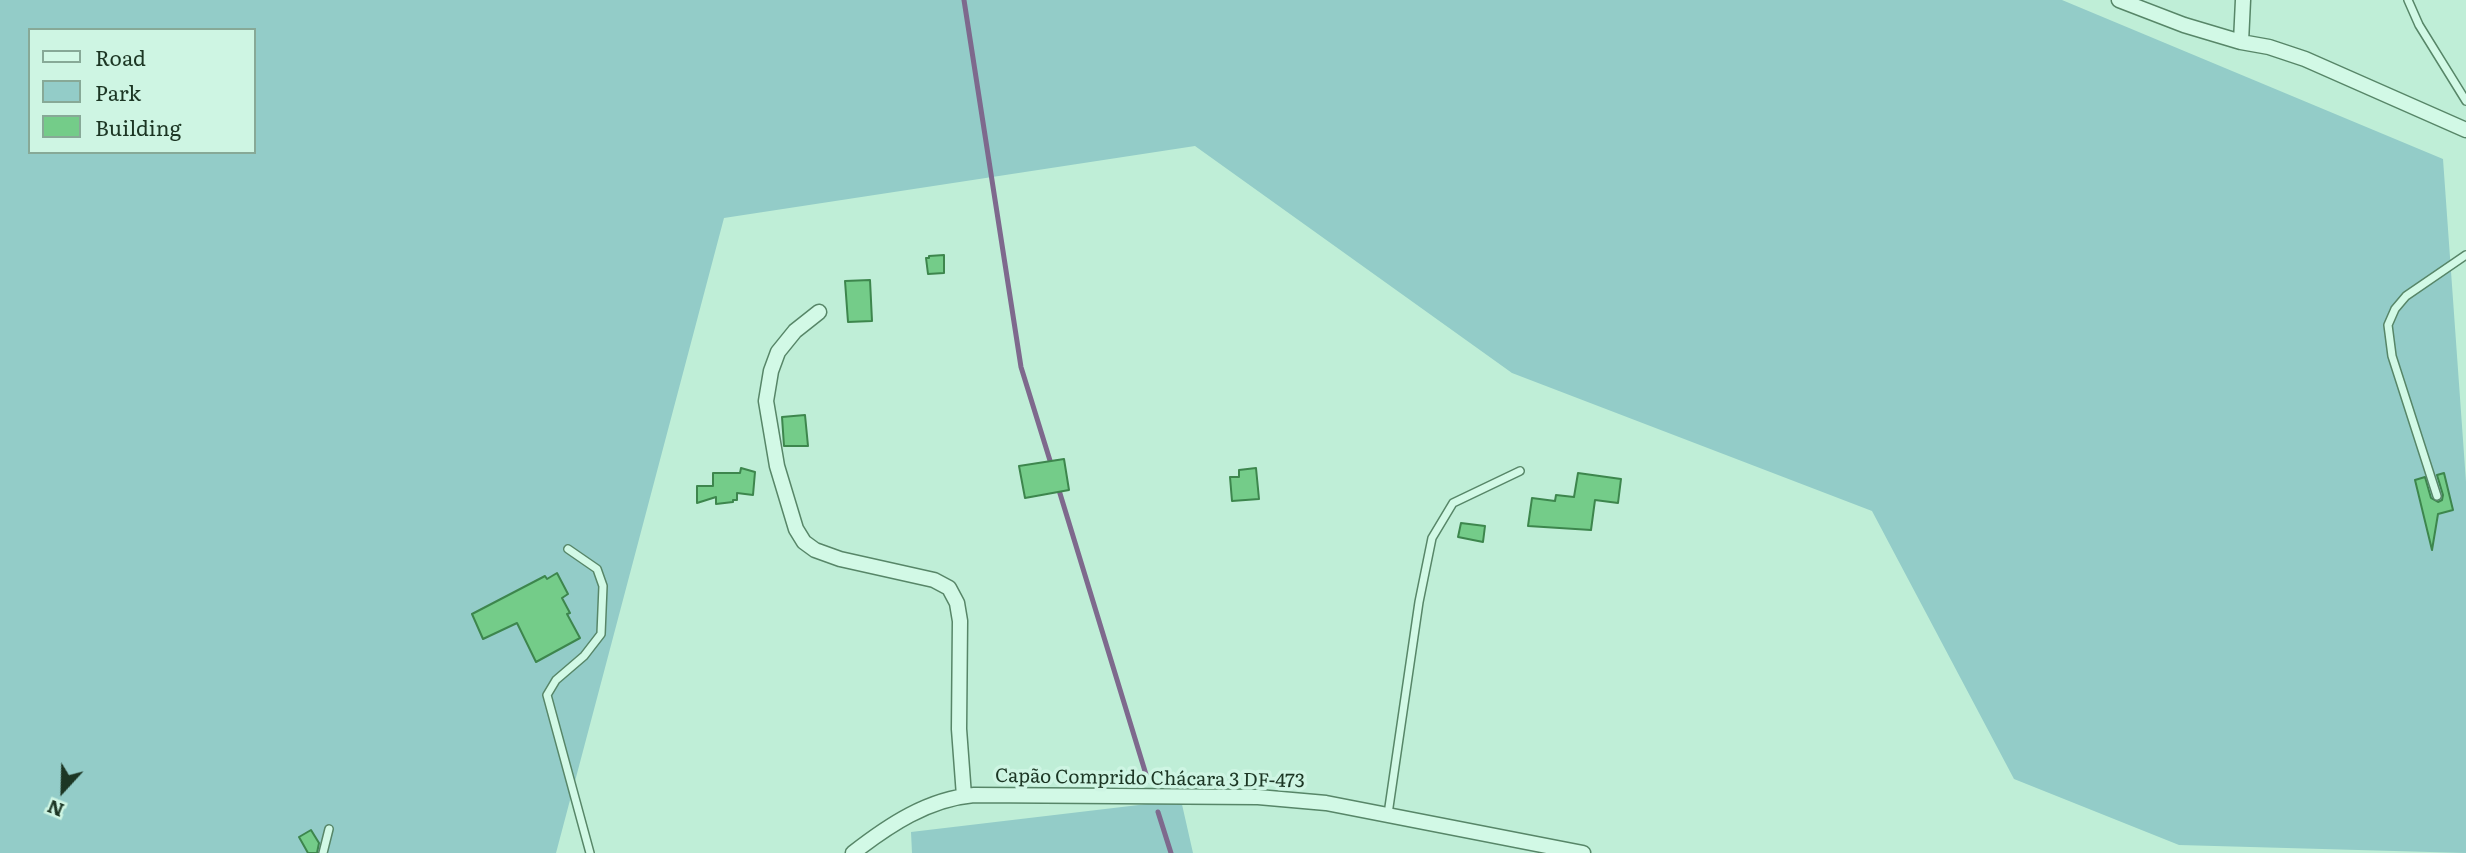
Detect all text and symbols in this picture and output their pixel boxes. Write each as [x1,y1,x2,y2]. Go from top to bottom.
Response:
legend [28,28,256,154]
text: Road [95,41,146,72]
text: Park [95,76,141,107]
text: Building [95,111,181,142]
north arrow [28,755,98,825]
street label: Capão Comprido Chácara 3 DF-473 [995,765,1305,793]
text: N [43,794,68,825]

